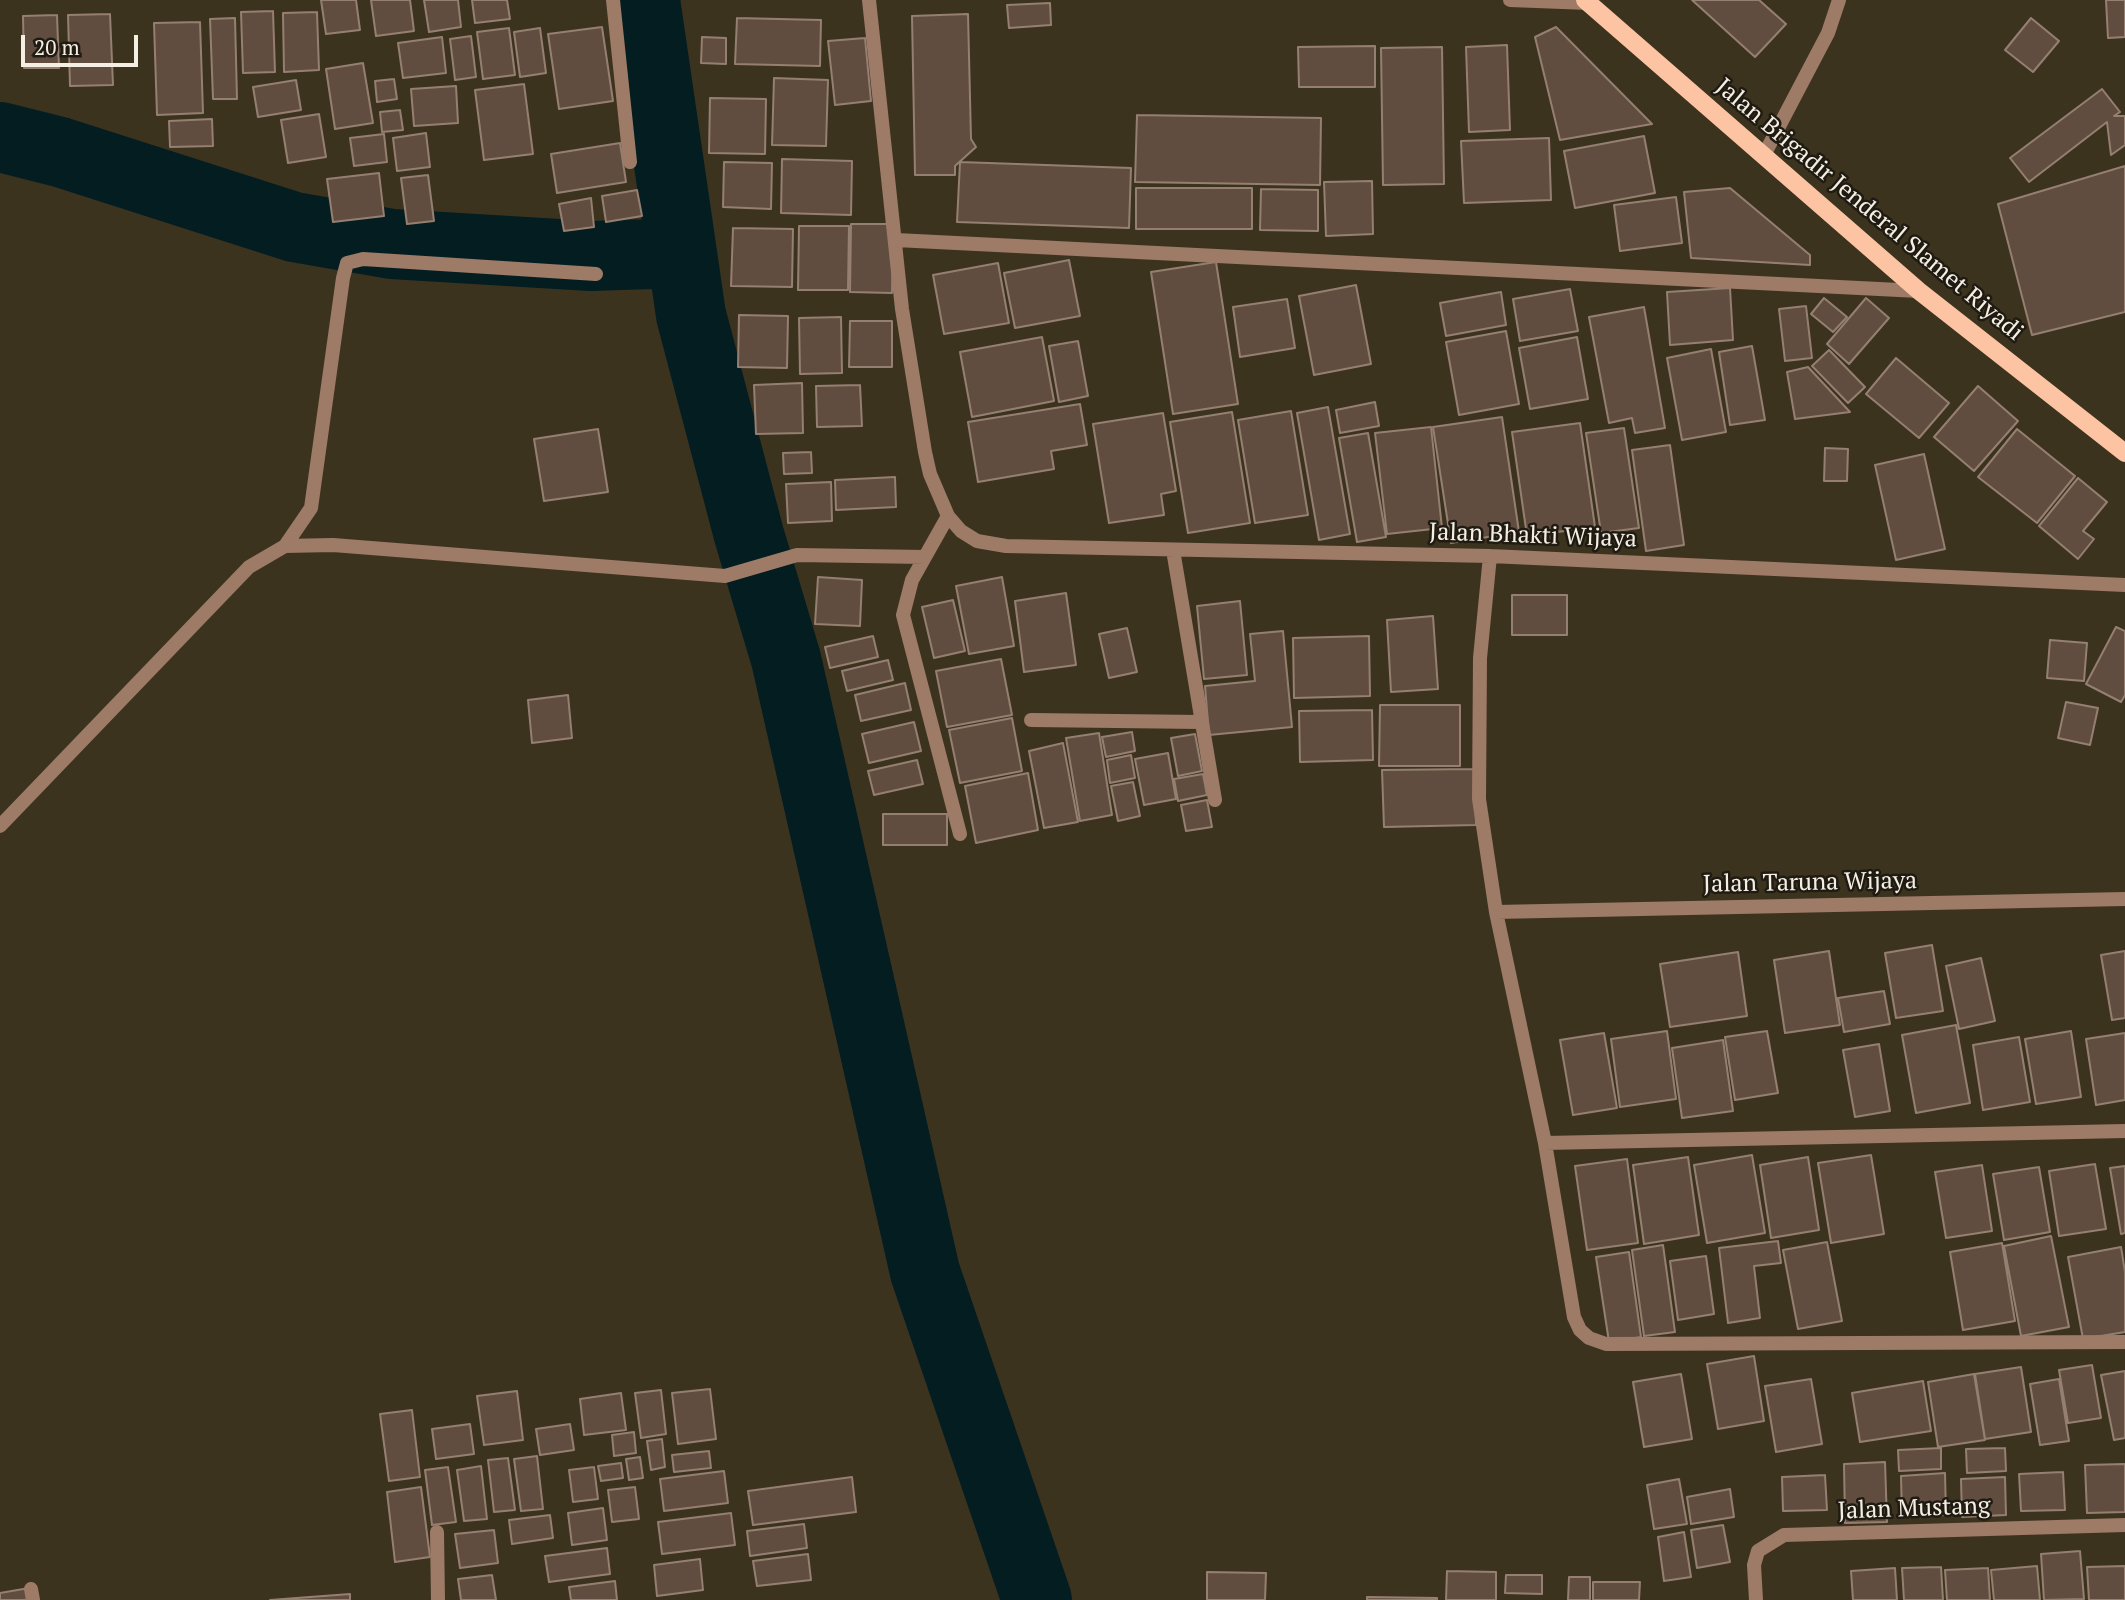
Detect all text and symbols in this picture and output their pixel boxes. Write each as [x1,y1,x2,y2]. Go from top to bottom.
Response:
scale bar [24,21,142,65]
text: 20 m [34,33,80,61]
street label: Jalan Brigadir Jenderal Slamet Riyadi [1709,73,2029,347]
street label: Jalan Bhakti Wijaya [1429,518,1637,554]
street label: Jalan Taruna Wijaya [1703,867,1917,899]
street label: Jalan Mustang [1837,1492,1991,1526]

